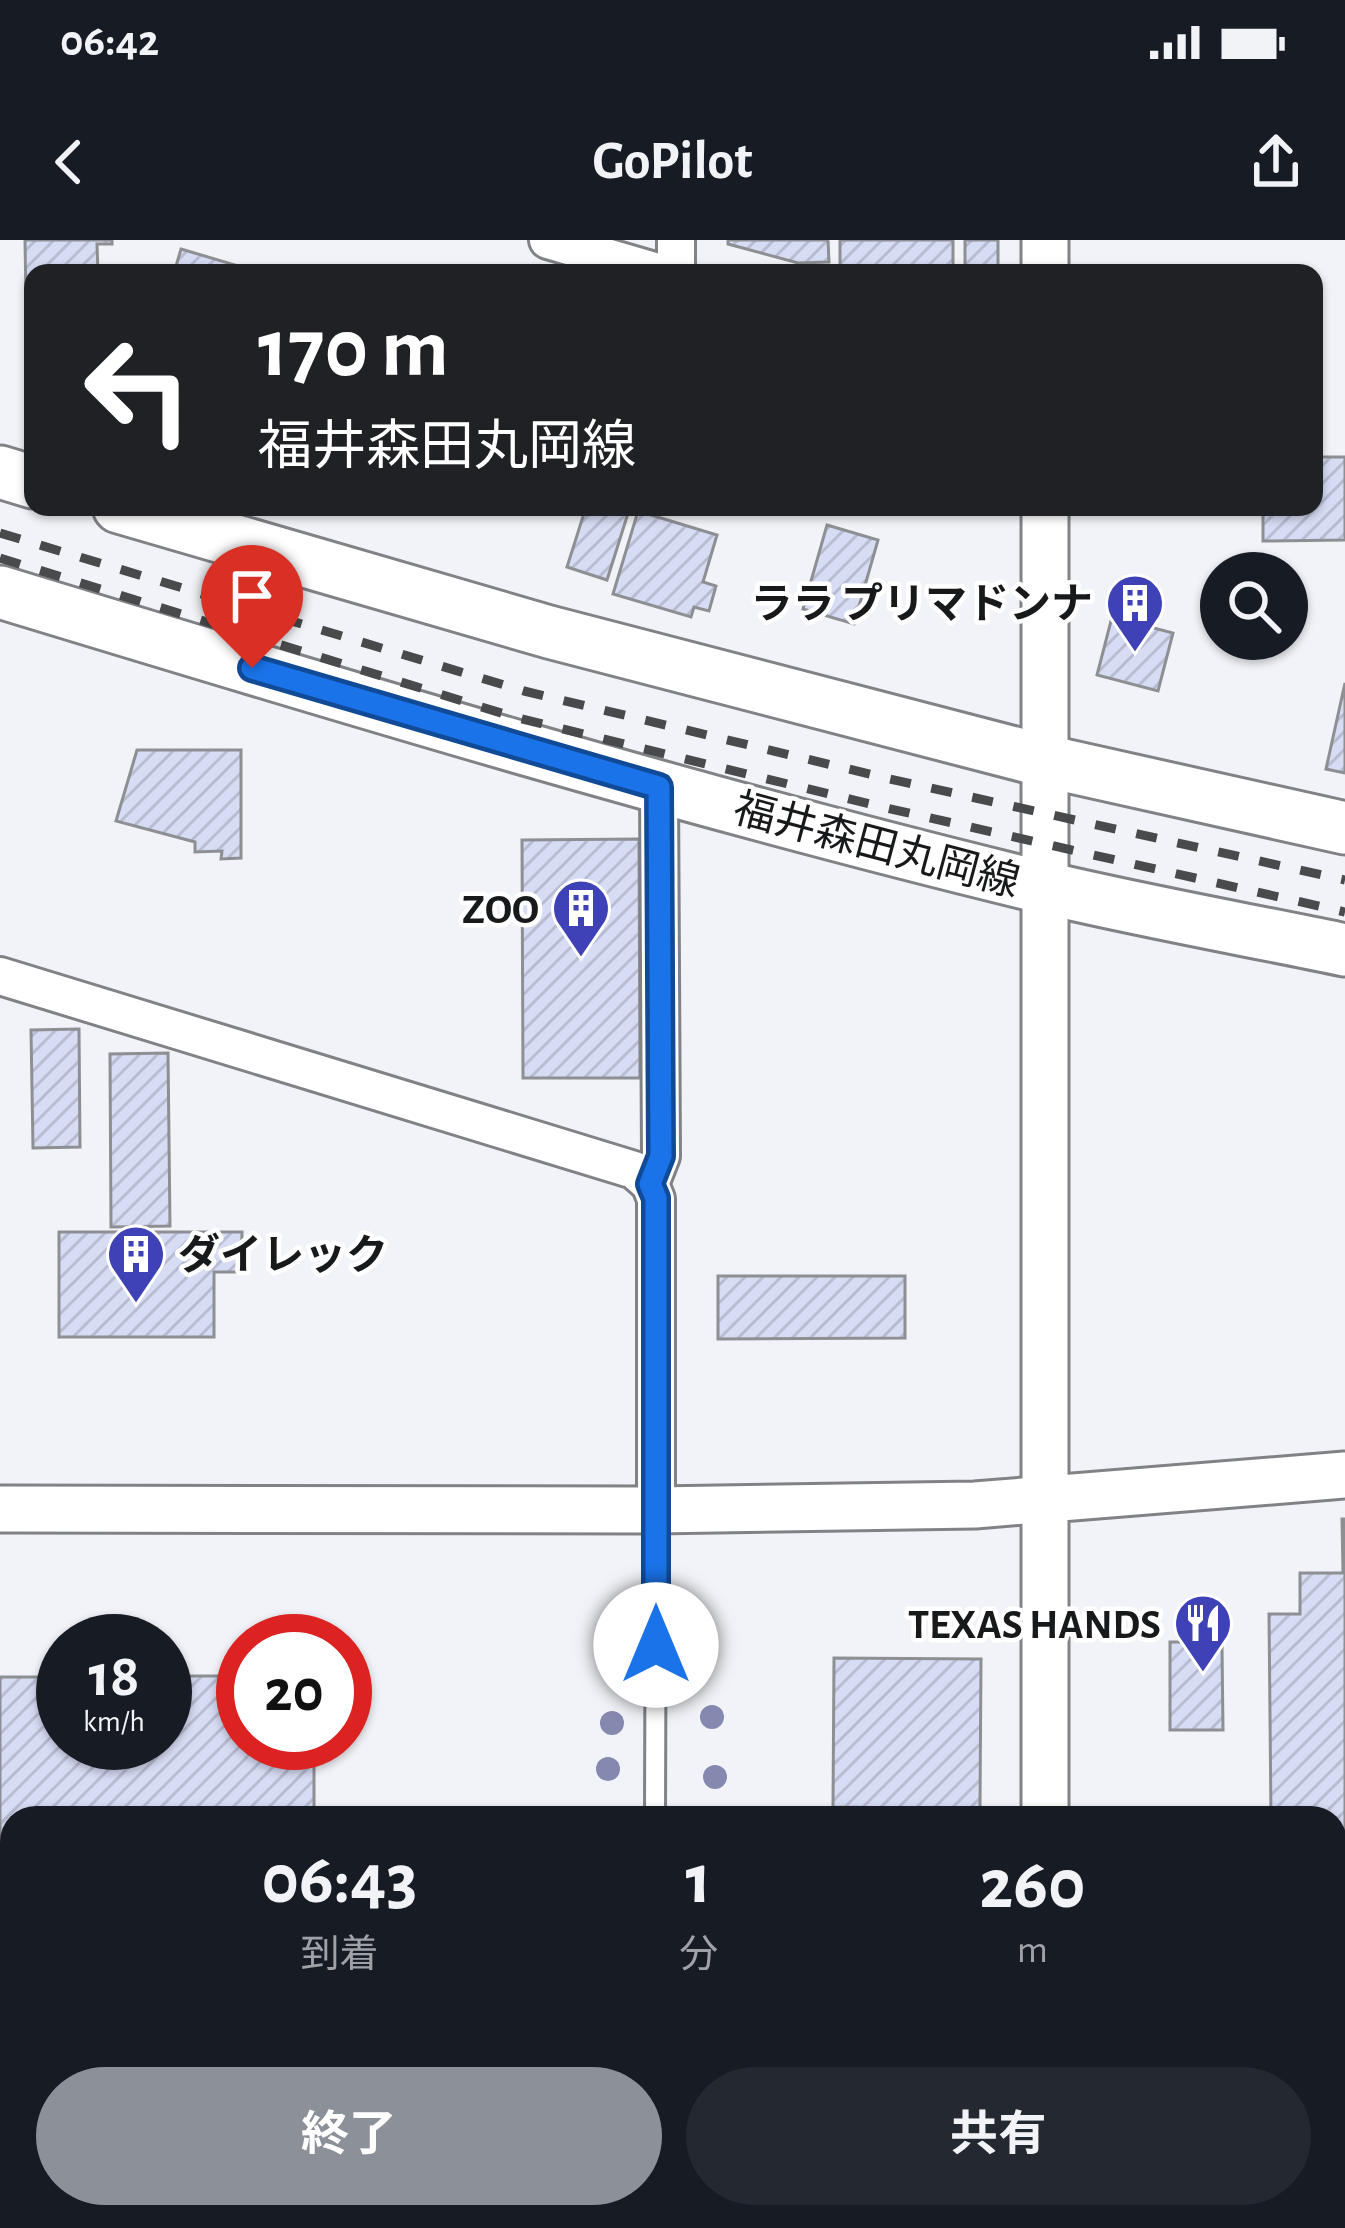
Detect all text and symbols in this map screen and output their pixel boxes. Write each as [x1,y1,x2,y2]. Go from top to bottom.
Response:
text: 06:42 [60,19,159,64]
icon: back [36,129,102,195]
icon: share [1243,129,1309,195]
text: GoPilot [592,135,753,189]
text: 170 m [258,308,449,392]
icon: left [60,312,216,468]
text: 福井森田丸岡線 [258,421,636,475]
pin [201,545,303,668]
map controls [1200,552,1308,660]
button: search [1200,552,1308,660]
icon: arrive [219,563,285,629]
building icon: ララ プリマドンナ [1104,572,1166,654]
place label: ララ プリマドンナ [751,582,1093,626]
street label: 福井森田丸岡線 [729,786,1024,904]
building icon: ZOO [550,877,612,959]
place label: ZOO [462,889,539,931]
building icon: ダイレック [105,1223,167,1305]
place label: ダイレック [178,1232,388,1277]
position arrow [593,1582,719,1708]
restaurant icon: TEXAS HANDS [1172,1592,1234,1674]
place label: TEXAS HANDS [908,1604,1161,1646]
speed limit sign: 20 [216,1614,372,1770]
text: 18 [88,1647,140,1707]
text: km/h [83,1707,145,1737]
text: 06:43 [261,1844,417,1916]
text: 1 [685,1844,711,1916]
text: 260 [979,1849,1086,1921]
text: m [1017,1931,1048,1970]
text: 到着 [300,1936,378,1975]
text: 分 [679,1936,718,1975]
button: 終了 [36,2067,662,2205]
button: 共有 [686,2067,1311,2205]

